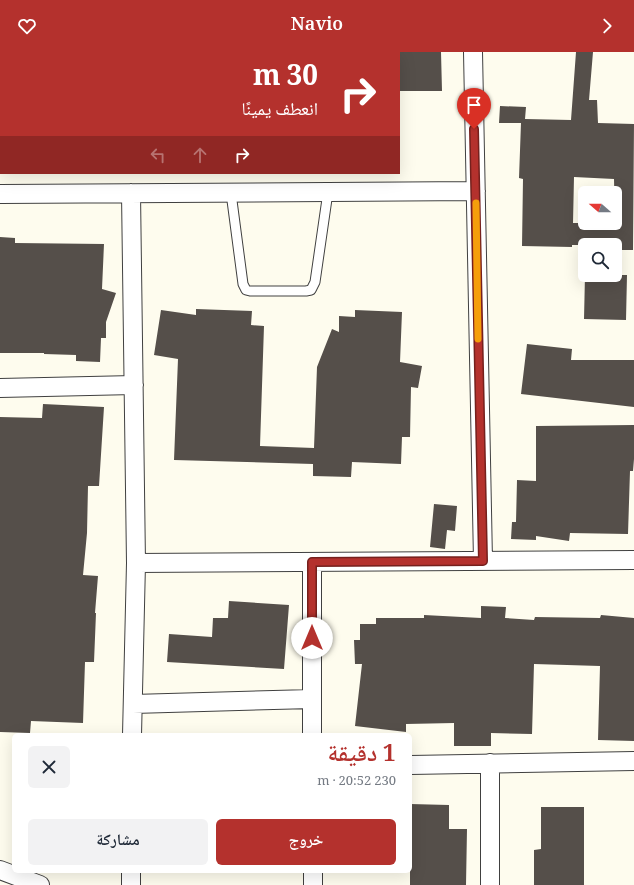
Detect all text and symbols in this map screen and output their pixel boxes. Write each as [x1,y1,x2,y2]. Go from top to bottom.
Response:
text: Navio [291,11,343,41]
icon: heart [16,15,38,37]
icon: forward [596,15,618,37]
text: 30 m [253,55,318,103]
icon: right [332,68,384,120]
pin [457,88,491,129]
icon: arrive [463,94,485,116]
text: انعطف يمينًا [241,96,318,126]
icon: left [147,144,169,166]
icon: ahead [189,144,211,166]
icon: right [231,144,253,166]
north arrow [578,186,622,230]
map controls [578,186,622,282]
button: search [578,238,622,282]
position arrow [291,617,333,659]
text: 1 دقيقة [327,735,396,776]
button: close [28,746,70,788]
text: 230 m · 20:52 [317,771,396,793]
button: مشاركة [28,819,208,865]
button: خروج [216,819,396,865]

